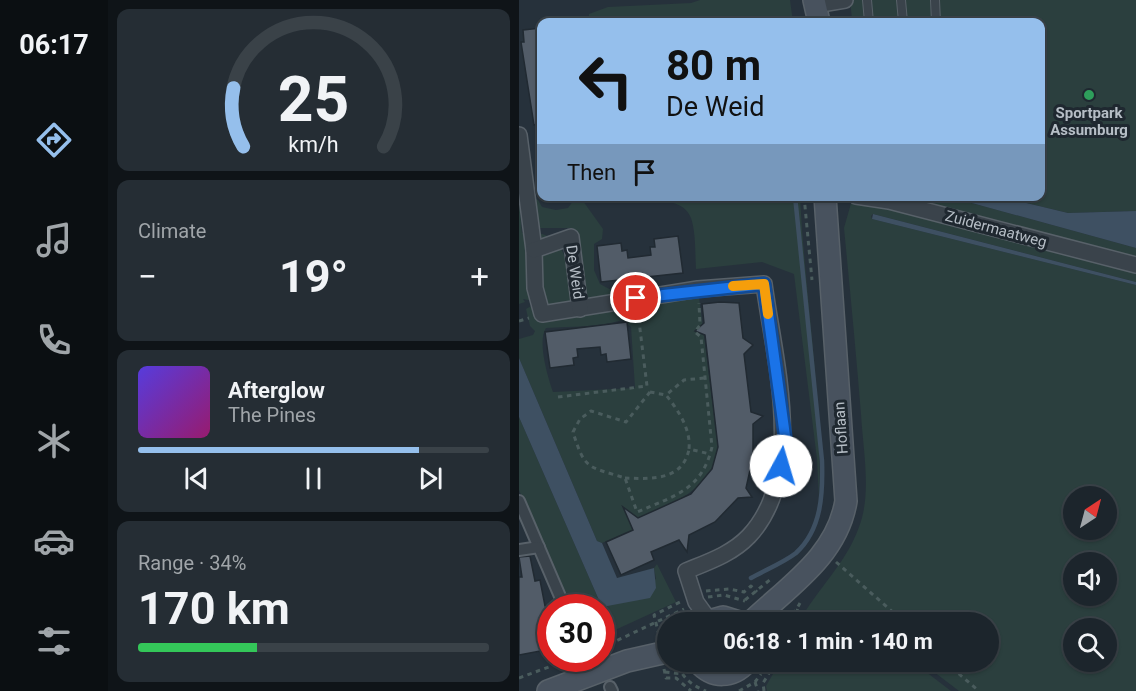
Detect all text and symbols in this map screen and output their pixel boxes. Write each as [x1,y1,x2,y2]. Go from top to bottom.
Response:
text: 06:17 [19,29,89,61]
text: 80 m [666,41,761,90]
icon: left [567,42,645,120]
text: 25 [278,63,349,136]
marker: Sportpark Assumburg [1082,88,1096,102]
text: De Weid [666,91,764,123]
place label: Sportpark Assumburg [1050,104,1128,139]
icon: directions [33,119,75,161]
text: km/h [288,132,339,157]
icon: arrive [628,156,661,189]
text: Then [567,160,616,185]
street label: Zuidermaatweg [943,207,1049,251]
icon: music [33,219,75,261]
text: Climate [138,219,206,243]
street label: De Weid [562,244,588,300]
text: 19° [279,250,348,303]
text: − [138,257,157,296]
text: + [470,257,489,296]
pin [610,272,661,323]
icon: arrive [619,281,652,314]
icon: phone [33,319,75,361]
text: Afterglow [228,378,325,403]
street label: Hoflaan [830,401,852,455]
text: The Pines [228,403,316,427]
icon: climate [33,420,75,462]
position arrow [749,434,813,498]
icon: previous [180,462,213,495]
icon: pause [297,462,330,495]
icon: next [414,462,447,495]
north arrow [1063,486,1117,540]
map controls [1063,486,1117,672]
icon: car [33,520,75,562]
text: Range · 34% [138,551,246,575]
button: sound [1063,552,1117,606]
text: 170 km [138,582,290,635]
speed limit sign: 30 [537,594,615,672]
button: search [1063,618,1117,672]
icon: filters [33,620,75,662]
text: 06:18 · 1 min · 140 m [723,629,933,654]

